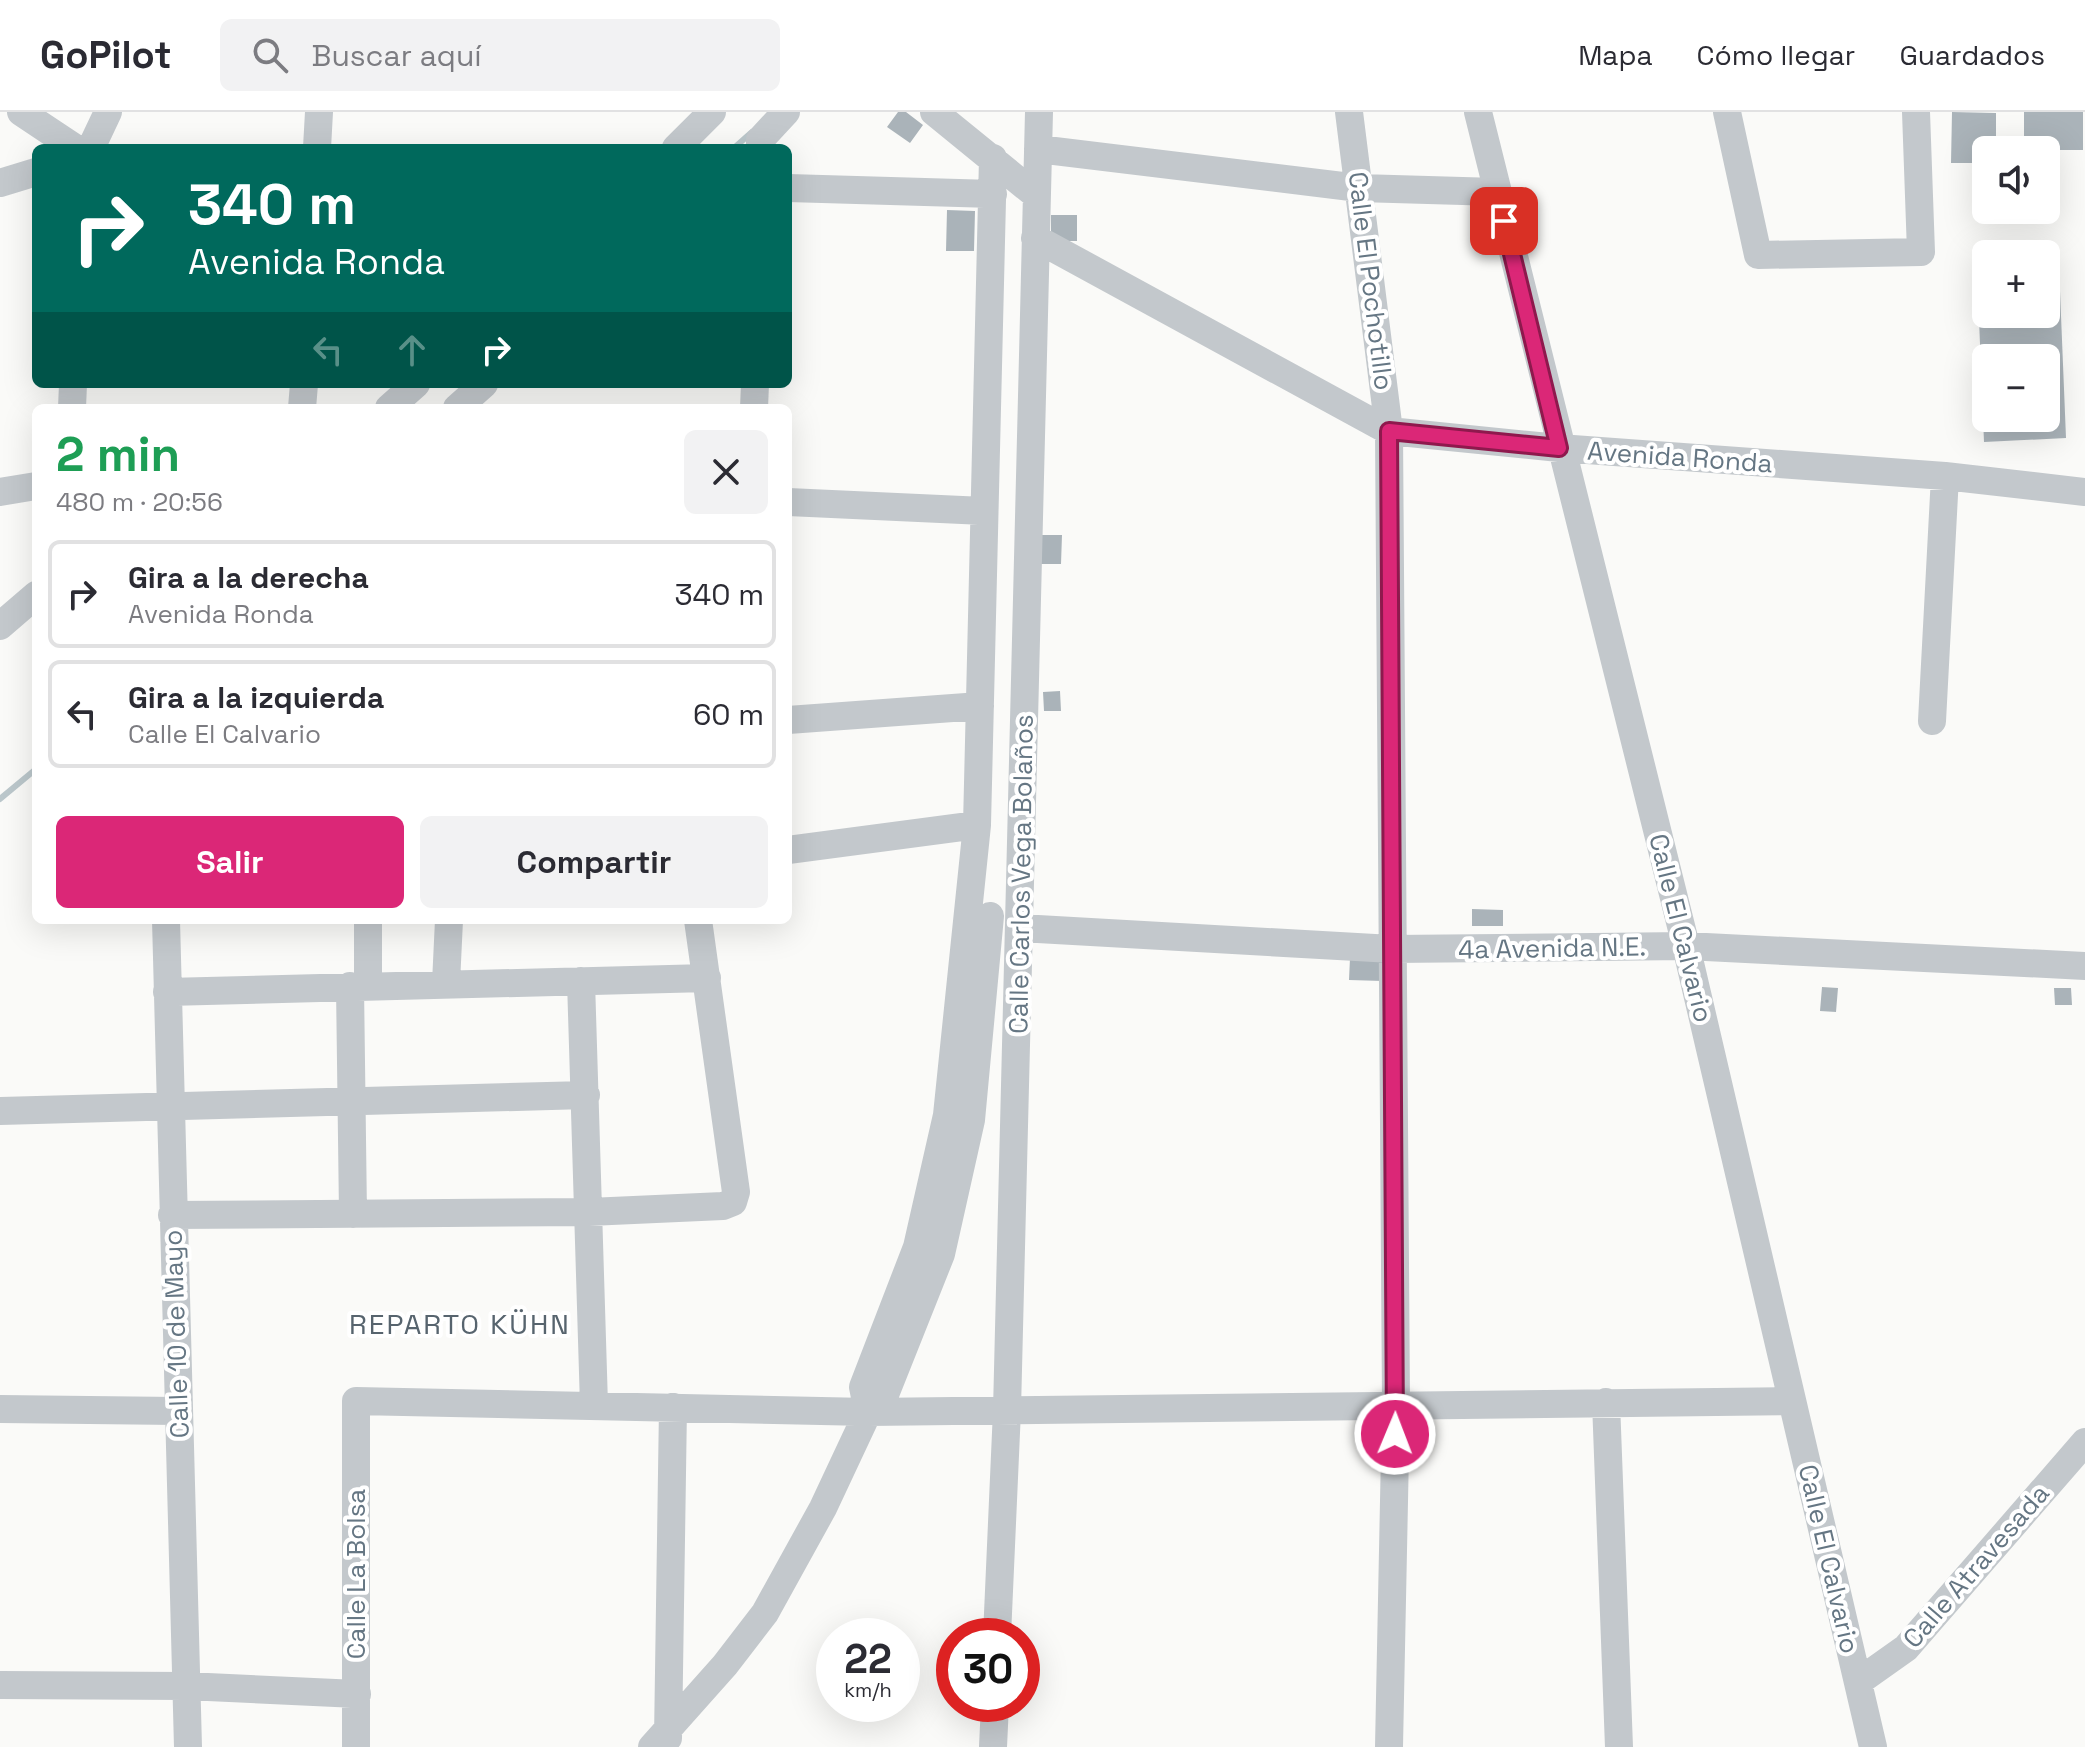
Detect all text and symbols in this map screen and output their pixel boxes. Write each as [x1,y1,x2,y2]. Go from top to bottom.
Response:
search box [220,19,780,91]
text: GoPilot [40,31,172,79]
icon: search [248,33,292,77]
text: Buscar aquí [312,36,482,75]
text: Mapa [1578,37,1653,73]
text: Cómo llegar [1697,37,1855,73]
text: Guardados [1899,37,2045,73]
map controls [1972,136,2060,432]
button: sound [1972,136,2060,224]
text: 340 m [188,169,356,240]
street label: Calle El Pochotillo [1341,170,1401,392]
icon: right [56,176,160,280]
pin [1470,187,1538,255]
icon: arrive [1482,199,1526,243]
text: Avenida Ronda [188,239,445,285]
button: + [1972,240,2060,328]
icon: left [306,328,350,372]
icon: ahead [390,328,434,372]
icon: right [474,328,518,372]
button: − [1972,344,2060,432]
text: 2 min [56,424,180,485]
button: close [684,430,768,514]
street label: Avenida Ronda [1586,434,1774,480]
text: 480 m · 20:56 [56,485,223,519]
text: Gira a la derecha [128,558,369,597]
icon: right [60,572,104,616]
text: 340 m [674,575,764,614]
text: Avenida Ronda [128,597,314,631]
text: Gira a la izquierda [128,678,384,717]
icon: left [60,692,104,736]
text: 60 m [693,695,764,734]
street label: Calle Carlos Vega Bolaños [1001,714,1041,1034]
text: Calle El Calvario [128,717,321,751]
button: Salir [56,816,404,908]
button: Compartir [420,816,768,908]
street label: Calle El Calvario [1641,830,1721,1026]
street label: 4a Avenida N.E. [1458,929,1646,967]
street label: Calle 10 de Mayo [155,1229,197,1439]
district label: REPARTO KÜHN [349,1306,571,1342]
position arrow [1353,1392,1437,1476]
street label: Calle El Calvario [1791,1461,1867,1657]
street label: Calle Atravesada [1895,1477,2057,1655]
street label: Calle La Bolsa [339,1489,373,1659]
speed limit sign: 30 [936,1618,1040,1722]
text: 22 [844,1634,892,1685]
text: km/h [844,1677,892,1703]

